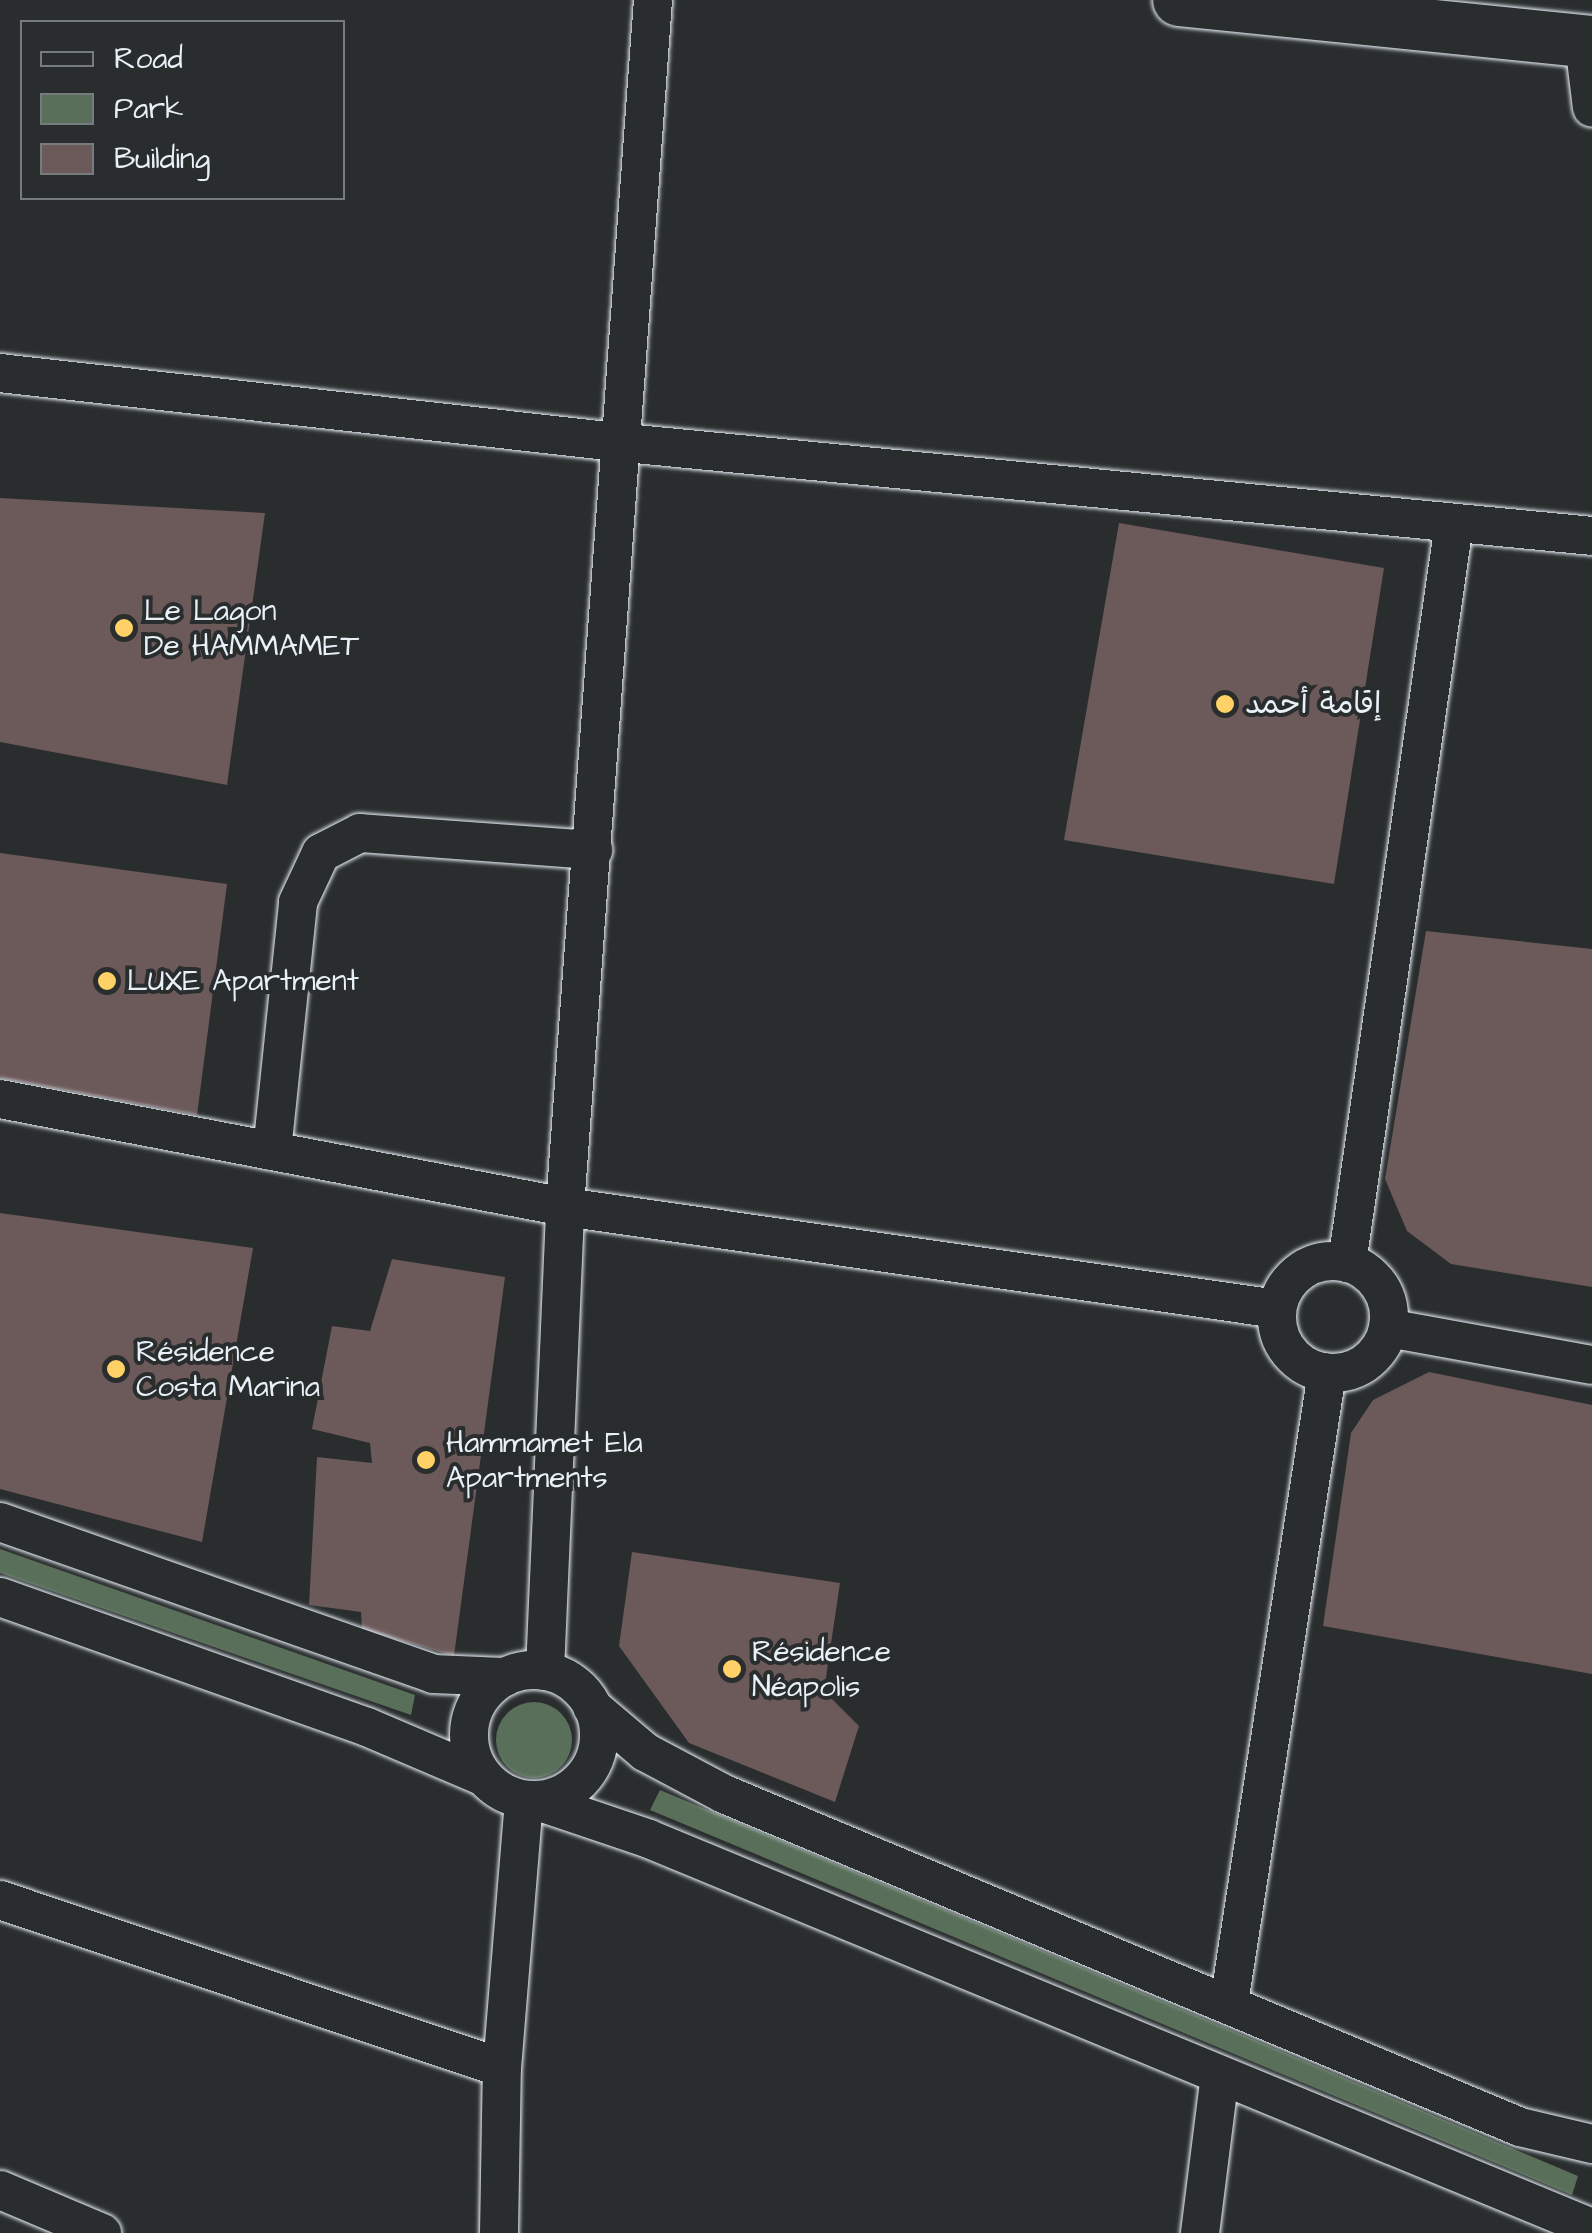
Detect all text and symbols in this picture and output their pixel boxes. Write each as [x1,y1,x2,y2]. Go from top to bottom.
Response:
legend [20,20,345,200]
text: Road [114,38,183,80]
text: Park [114,88,183,130]
text: Building [114,138,210,180]
place label: Le Lagon De HAMMAMET [144,593,359,664]
marker: Le Lagon De HAMMAMET [113,617,135,639]
place label: إقامة أحمد [1245,686,1381,722]
marker: إقامة أحمد [1214,693,1236,715]
place label: LUXE Apartment [127,963,359,999]
marker: LUXE Apartment [96,970,118,992]
place label: Résidence Costa Marina [136,1334,320,1404]
marker: Résidence Costa Marina [105,1358,127,1380]
place label: Hammamet Ela Apartments [446,1425,643,1496]
marker: Hammamet Ela Apartments [415,1449,437,1471]
place label: Résidence Néapolis [752,1634,891,1704]
marker: Résidence Néapolis [721,1658,743,1680]

